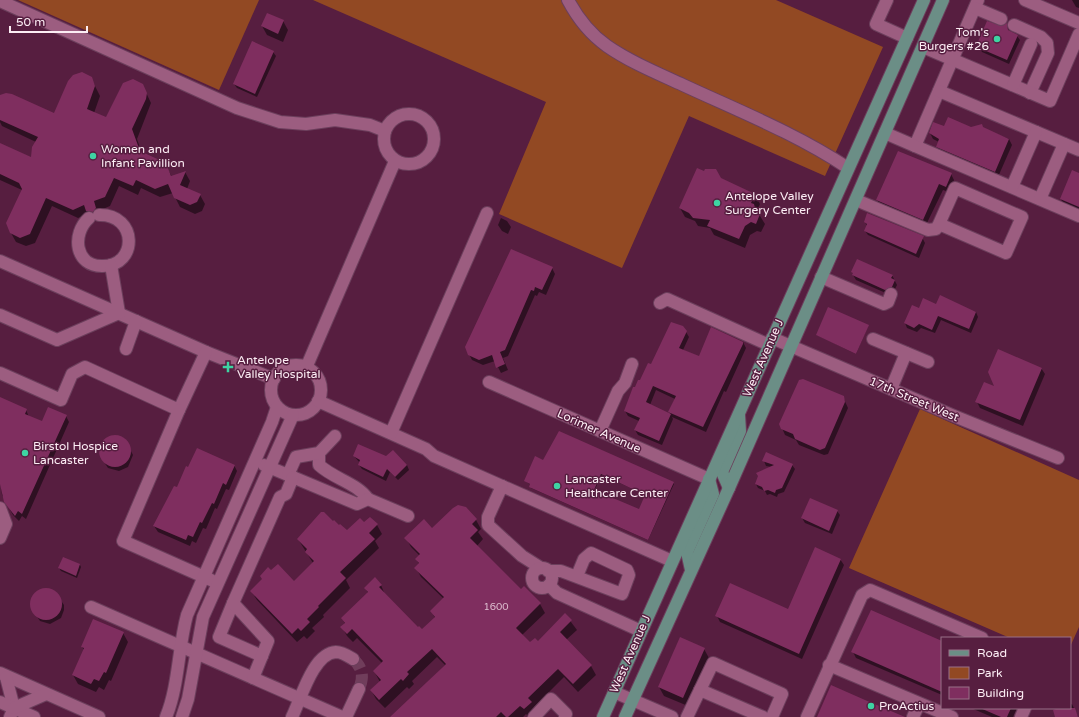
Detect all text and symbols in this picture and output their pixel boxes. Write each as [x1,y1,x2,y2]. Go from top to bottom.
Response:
scale bar [10,8,87,34]
text: 50 m [16,15,45,29]
place label: Tom's Burgers #26 [919,25,989,53]
marker: Tom's Burgers #26 [992,34,1002,44]
place label: Women and Infant Pavillion [101,142,185,170]
marker: Women and Infant Pavillion [88,151,98,161]
place label: Antelope Valley Surgery Center [725,189,814,217]
marker: Antelope Valley Surgery Center [712,198,722,208]
street label: West Avenue J [740,317,786,399]
place label: Antelope Valley Hospital [237,353,321,381]
marker: Antelope Valley Hospital [222,361,234,373]
street label: 17th Street West [867,374,961,424]
street label: Lorimer Avenue [555,406,643,456]
place label: Birstol Hospice Lancaster [33,439,118,467]
marker: Birstol Hospice Lancaster [20,448,30,458]
place label: Lancaster Healthcare Center [565,472,668,500]
marker: Lancaster Healthcare Center [552,481,562,491]
house number: 1600 [483,601,509,613]
street label: West Avenue J [607,613,653,695]
legend [941,637,1071,709]
text: Road [977,646,1007,660]
text: Park [977,666,1003,680]
text: Building [977,686,1024,700]
place label: ProActius [879,699,935,713]
marker: ProActius [866,701,876,711]

